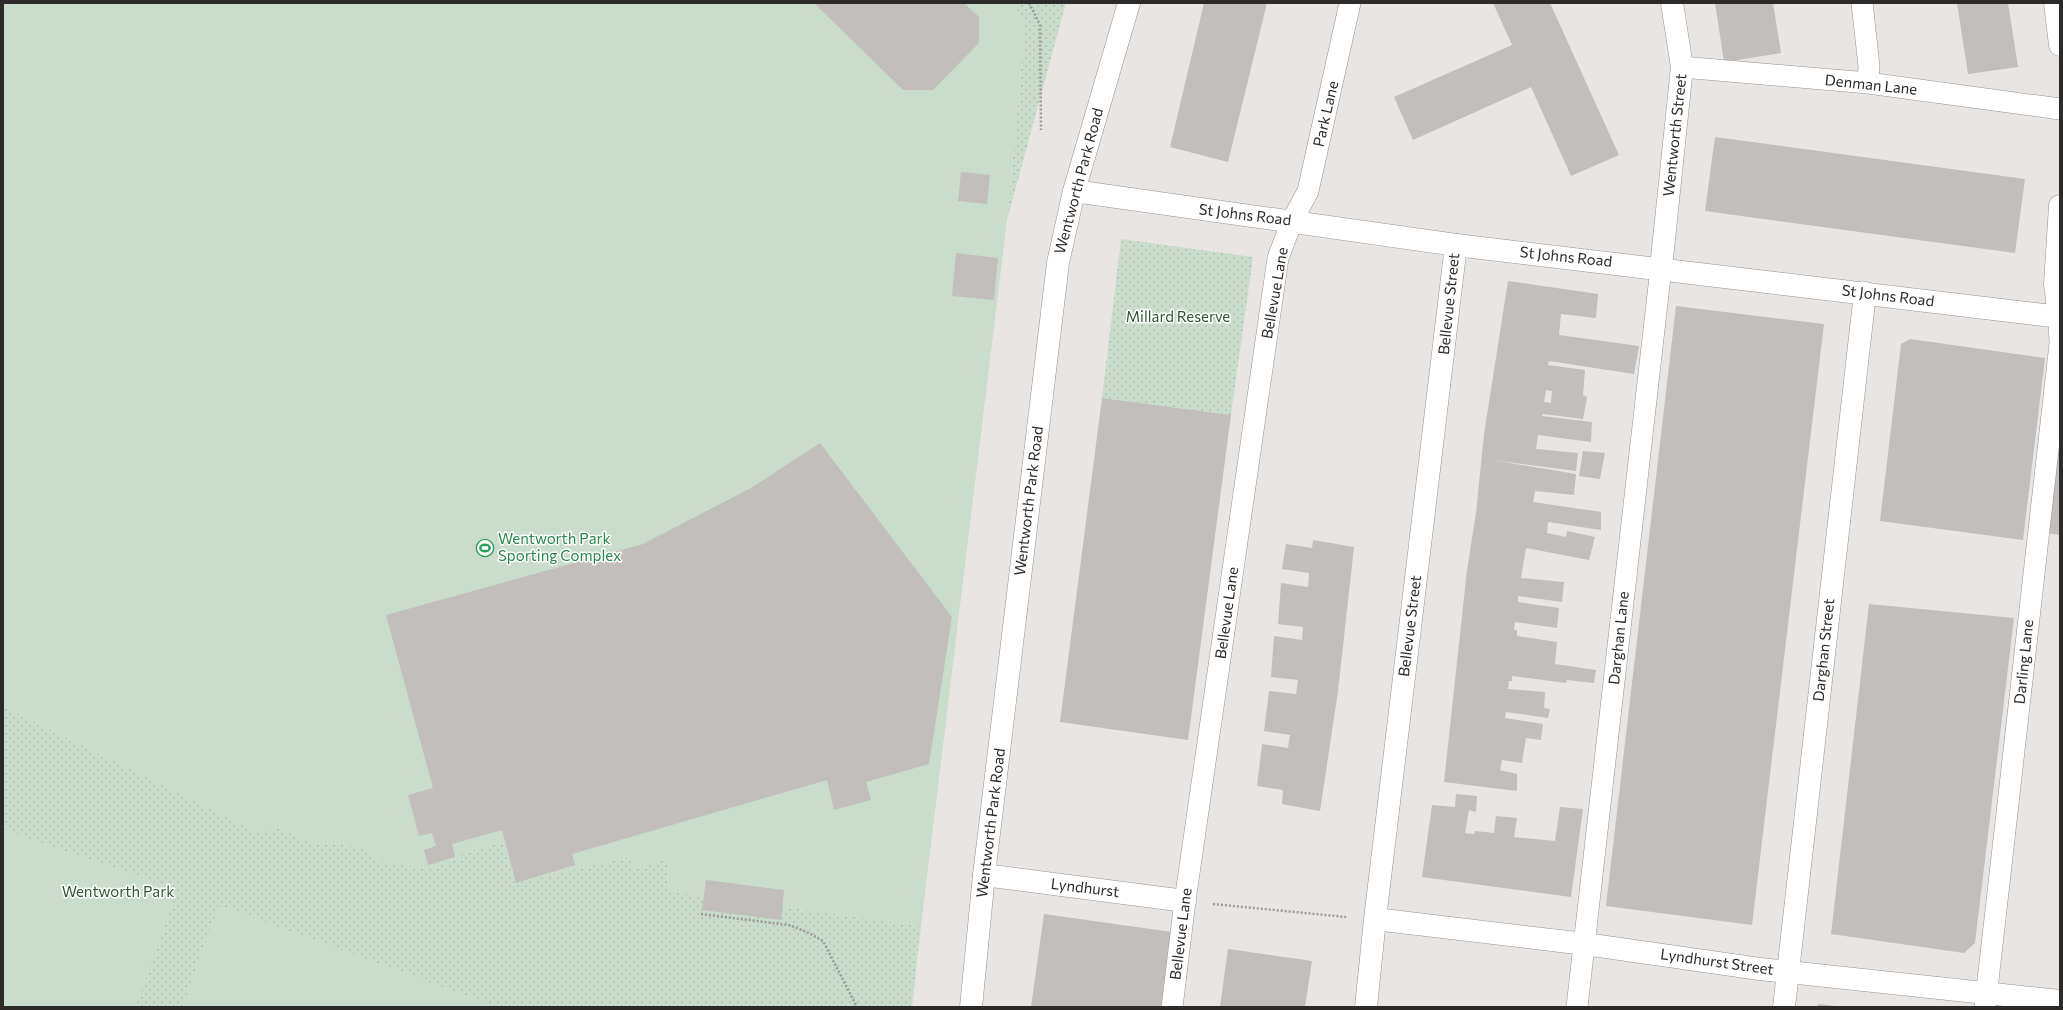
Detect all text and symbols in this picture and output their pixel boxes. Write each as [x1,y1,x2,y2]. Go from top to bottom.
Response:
street label: Denman Lane [1824,70,1918,98]
street label: Wentworth Street [1659,72,1689,197]
street label: Park Lane [1309,79,1341,149]
street label: Wentworth Park Road [1050,106,1106,256]
street label: St Johns Road [1198,199,1292,229]
street label: St Johns Road [1519,242,1613,270]
street label: Bellevue Lane [1257,246,1291,340]
street label: Bellevue Street [1434,252,1462,356]
street label: St Johns Road [1841,280,1935,310]
park label: Millard Reserve [1126,307,1230,325]
street label: Wentworth Park Road [1010,425,1046,577]
place label: Wentworth Park Sporting Complex [498,529,621,564]
sports icon: Wentworth Park Sporting Complex [475,538,495,558]
street label: Bellevue Lane [1211,566,1241,660]
street label: Bellevue Street [1394,574,1424,678]
street label: Darghan Lane [1604,590,1632,686]
street label: Darghan Street [1809,598,1837,702]
street label: Darling Lane [2010,619,2036,705]
street label: Wentworth Park Road [972,747,1008,899]
street label: Lyndhurst [1050,874,1120,900]
park label: Wentworth Park [62,882,174,900]
street label: Bellevue Lane [1165,887,1195,981]
street label: Lyndhurst Street [1659,944,1775,978]

